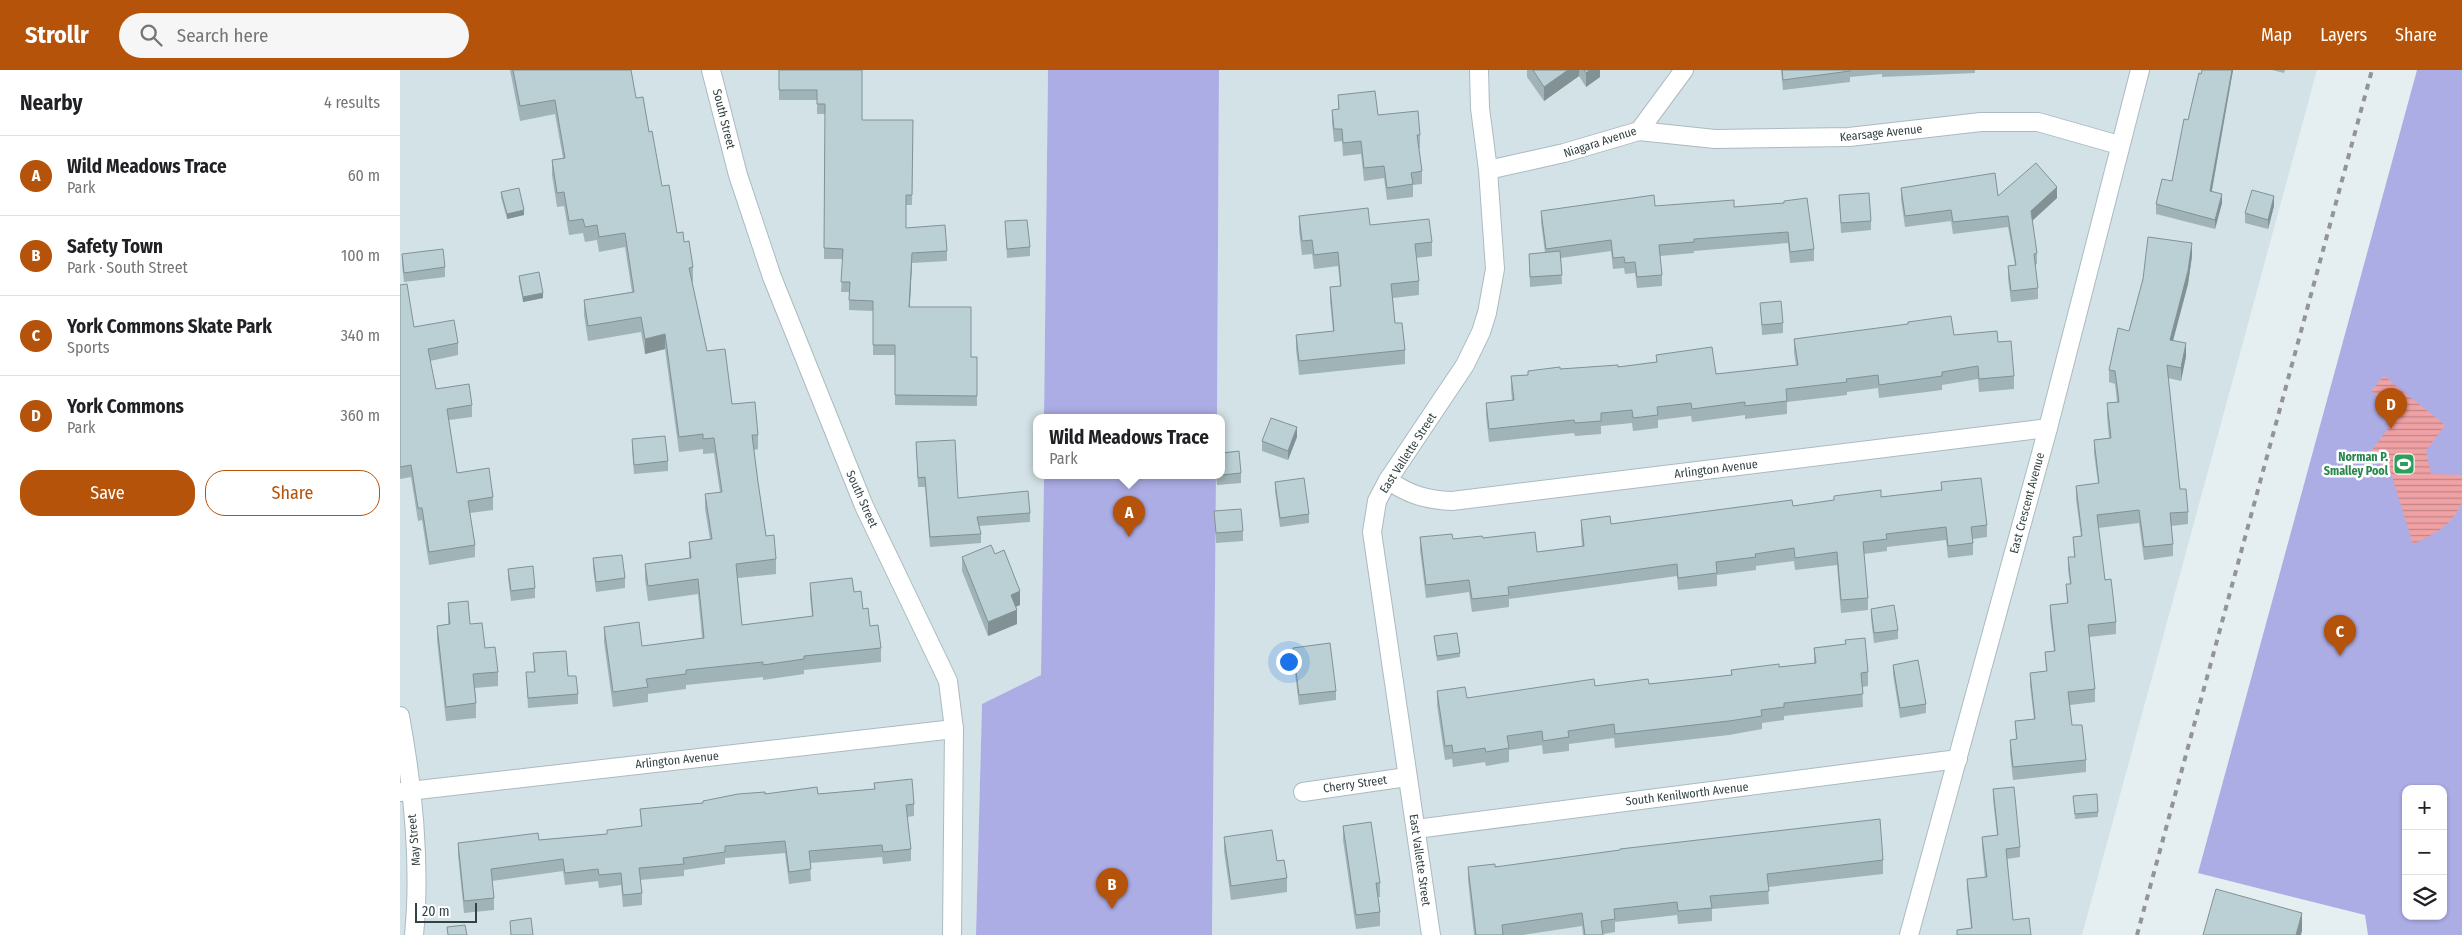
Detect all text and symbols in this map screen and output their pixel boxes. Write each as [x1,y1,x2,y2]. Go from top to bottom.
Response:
search box [119,13,469,58]
text: Strollr [25,21,89,49]
icon: search [137,21,165,49]
text: Search here [177,24,268,47]
text: Map [2261,24,2292,46]
text: Layers [2320,24,2367,46]
text: Share [2395,24,2437,46]
street label: South Street [710,88,738,150]
text: Nearby [20,90,82,116]
text: 4 results [324,93,380,112]
street label: Kearsage Avenue [1839,122,1923,144]
street label: Niagara Avenue [1562,124,1638,160]
text: Wild Meadows Trace [67,155,227,178]
text: A [32,166,40,185]
text: 60 m [348,166,380,185]
text: Park [67,178,95,197]
text: Safety Town [67,235,163,258]
text: B [32,246,40,265]
text: 100 m [341,246,380,265]
text: Park · South Street [67,258,188,277]
text: York Commons Skate Park [67,315,272,338]
text: C [32,326,40,345]
text: 340 m [341,326,380,345]
text: Sports [67,338,110,357]
pin: D [2375,388,2407,429]
text: York Commons [67,395,184,418]
text: D [31,406,41,425]
text: 360 m [340,406,380,425]
street label: East Vallette Street [1377,410,1439,496]
popup [1033,414,1225,479]
text: Park [67,418,95,437]
text: Wild Meadows Trace [1049,426,1209,449]
text: Park [1049,449,1078,468]
place label: Norman P. Smalley Pool [2324,450,2389,478]
street label: East Crescent Avenue [2007,451,2047,555]
sports icon: Norman P. Smalley Pool [2392,452,2416,476]
street label: Arlington Avenue [1673,457,1759,481]
street label: South Street [843,468,881,530]
button: Save [20,470,195,516]
button: Share [205,470,380,516]
pin: A [1113,496,1145,537]
pin: C [2324,615,2356,656]
your location [1276,649,1302,675]
street label: Arlington Avenue [635,749,720,771]
street label: Cherry Street [1322,773,1388,795]
street label: South Kenilworth Avenue [1625,780,1749,808]
map controls [2402,785,2447,920]
button: + [2402,785,2447,830]
street label: May Street [405,813,423,866]
street label: East Vallette Street [1407,813,1433,907]
button: − [2402,830,2447,875]
pin: B [1096,868,1128,909]
button: layers [2402,875,2447,920]
scale bar [415,900,478,923]
text: 20 m [422,903,450,920]

